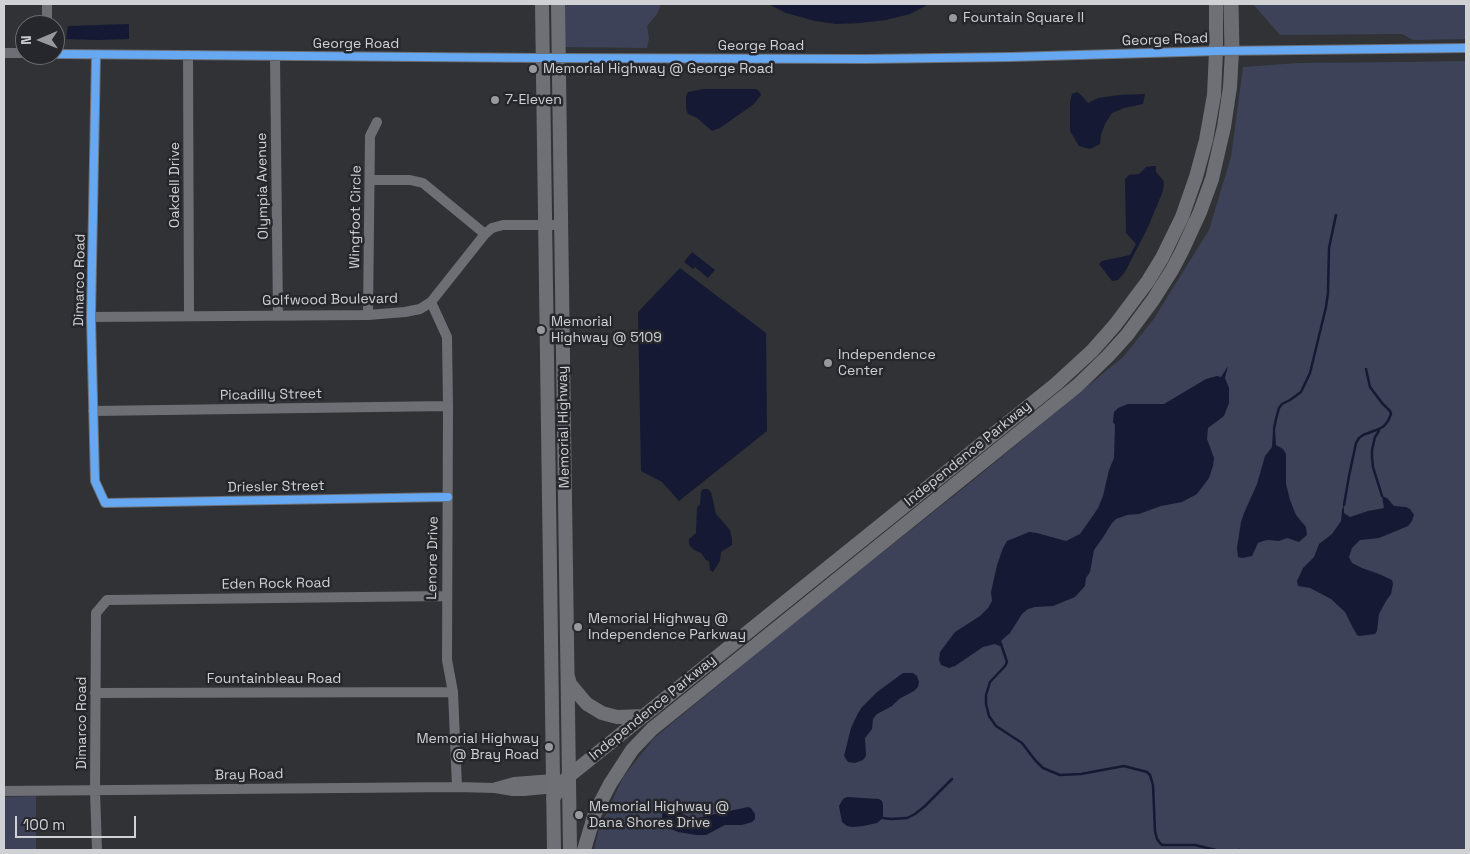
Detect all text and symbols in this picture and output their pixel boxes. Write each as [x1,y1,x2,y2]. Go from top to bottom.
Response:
place label: Fountain Square II [963,10,1084,26]
marker: Fountain Square II [947,12,959,24]
north arrow [15,15,65,65]
street label: George Road [1122,30,1208,50]
text: N [17,35,35,45]
street label: George Road [313,36,399,52]
street label: George Road [718,38,804,54]
place label: Memorial Highway @ George Road [543,61,774,77]
marker: Memorial Highway @ George Road [527,63,539,75]
place label: 7-Eleven [505,92,562,108]
marker: 7-Eleven [489,94,501,106]
street label: Olympia Avenue [254,132,272,240]
street label: Oakdell Drive [167,142,183,228]
street label: Wingfoot Circle [347,165,365,269]
street label: Dimarco Road [71,233,89,327]
street label: Golfwood Boulevard [262,290,398,310]
place label: Memorial Highway @ 5109 [551,314,662,347]
marker: Memorial Highway @ 5109 [535,324,547,336]
place label: Independence Center [838,347,936,380]
marker: Independence Center [822,357,834,369]
street label: Memorial Highway [555,366,573,488]
street label: Picadilly Street [220,386,322,404]
street label: Independence Parkway [901,398,1035,510]
street label: Driesler Street [227,478,325,496]
street label: Lenore Drive [424,516,442,600]
street label: Eden Rock Road [222,575,330,593]
place label: Memorial Highway @ Independence Parkway [588,611,746,644]
marker: Memorial Highway @ Independence Parkway [572,621,584,633]
street label: Independence Parkway [586,652,720,764]
street label: Fountainbleau Road [207,671,341,687]
street label: Dimarco Road [74,677,90,769]
place label: Memorial Highway @ Bray Road [416,731,539,764]
marker: Memorial Highway @ Bray Road [543,741,555,753]
street label: Bray Road [215,766,283,784]
place label: Memorial Highway @ Dana Shores Drive [589,799,729,832]
scale bar [18,806,139,838]
marker: Memorial Highway @ Dana Shores Drive [573,809,585,821]
text: 100 m [23,815,65,834]

